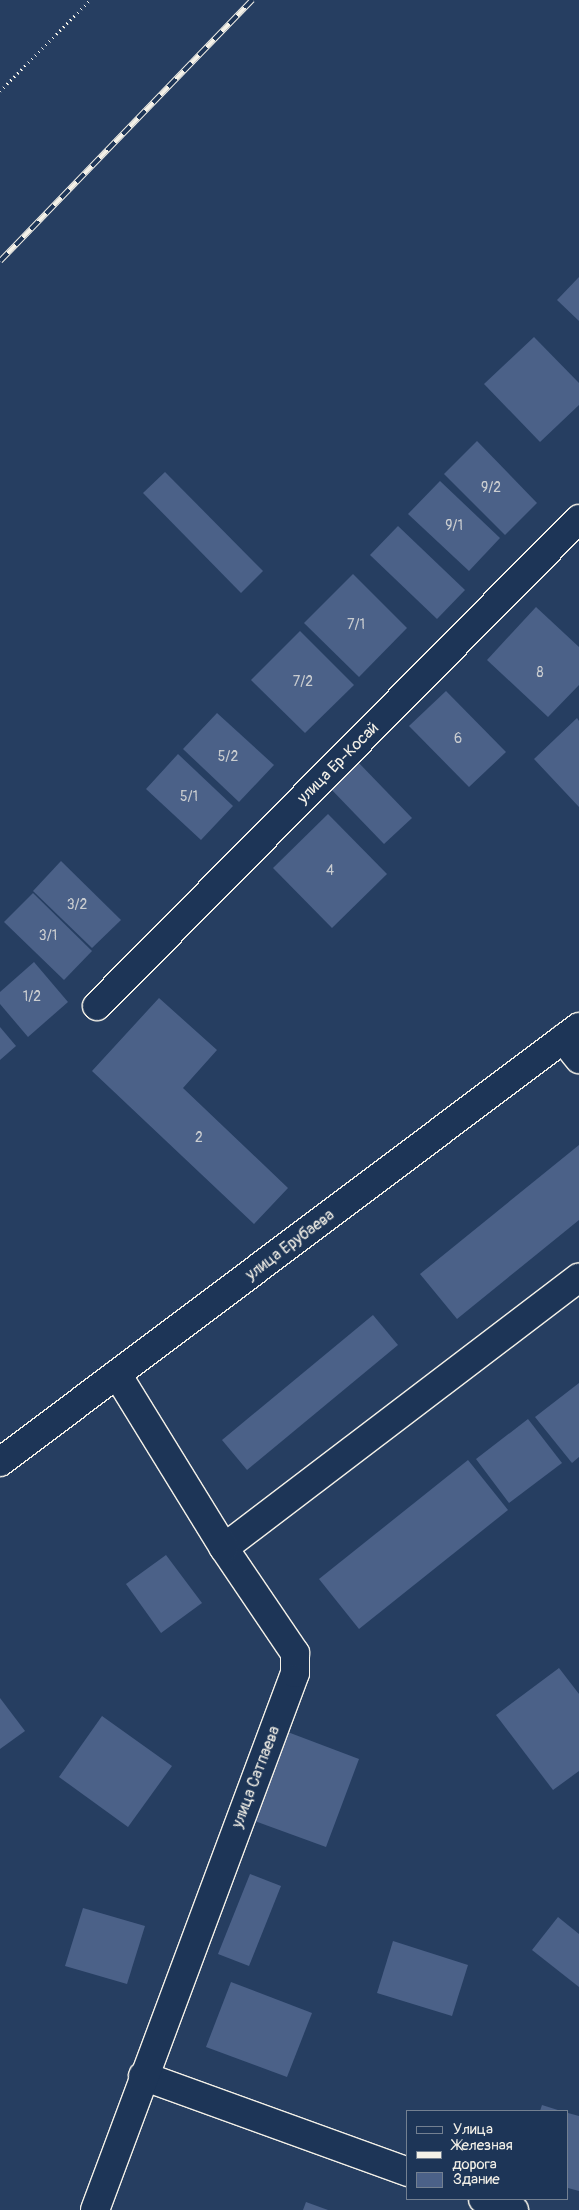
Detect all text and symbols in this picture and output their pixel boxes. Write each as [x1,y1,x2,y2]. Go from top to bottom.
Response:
house number: 9/2 [481,480,501,496]
house number: 9/1 [445,518,463,534]
house number: 7/1 [347,617,365,633]
house number: 8 [536,665,544,681]
house number: 7/2 [293,674,313,690]
street label: улица Ер-Косай [293,718,383,808]
house number: 6 [454,731,462,747]
house number: 5/2 [218,749,238,765]
house number: 5/1 [180,789,198,805]
house number: 4 [326,863,334,879]
house number: 3/2 [67,897,87,913]
house number: 3/1 [39,928,57,944]
house number: 1/2 [23,989,41,1005]
house number: 2 [195,1130,203,1146]
street label: улица Ерубаева [242,1205,338,1285]
street label: улица Сатпаева [228,1723,284,1831]
legend [406,2110,569,2200]
text: Улица [453,2120,493,2139]
text: Железная дорога [452,2136,513,2174]
text: Здание [453,2170,500,2189]

